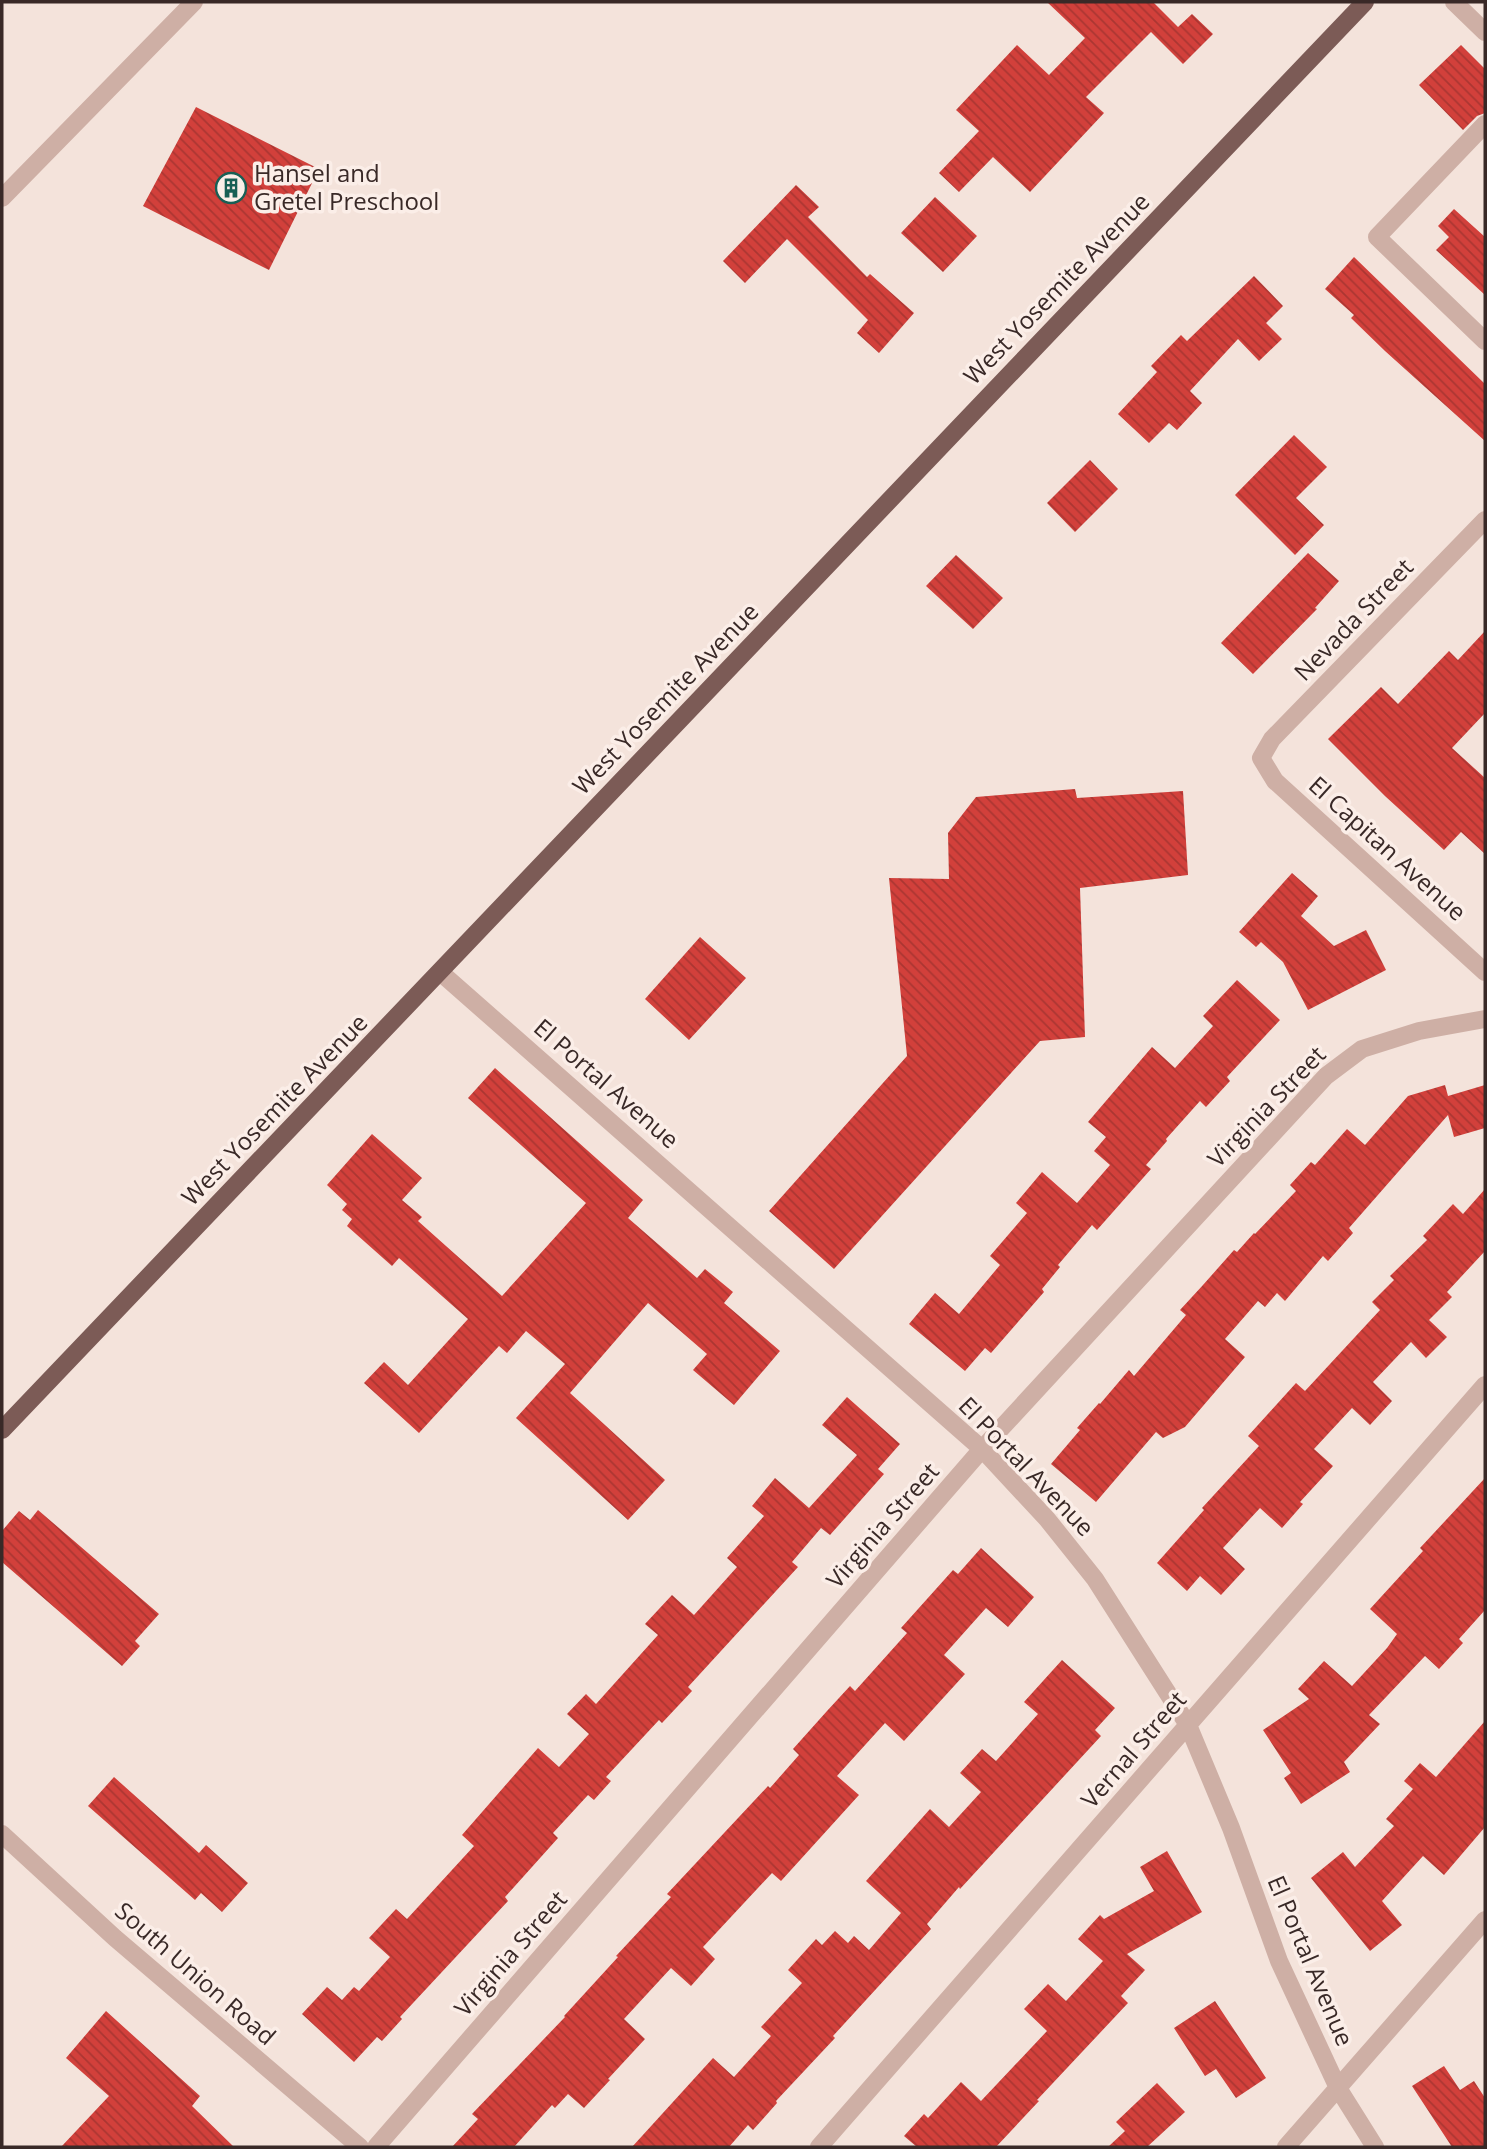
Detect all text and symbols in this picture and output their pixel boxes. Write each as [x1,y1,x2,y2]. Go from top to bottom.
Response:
place label: Hansel and Gretel Preschool [254,156,439,217]
building icon: Hansel and Gretel Preschool [214,171,248,205]
street label: West Yosemite Avenue [956,185,1156,391]
street label: Nevada Street [1286,551,1420,687]
street label: West Yosemite Avenue [565,595,765,801]
street label: El Capitan Avenue [1302,768,1474,927]
street label: West Yosemite Avenue [174,1006,374,1212]
street label: El Portal Avenue [527,1011,687,1155]
street label: Virginia Street [1200,1038,1332,1174]
street label: El Portal Avenue [952,1389,1102,1543]
street label: Virginia Street [818,1455,946,1595]
street label: Vernal Street [1073,1683,1193,1815]
street label: El Portal Avenue [1261,1870,1362,2051]
street label: Virginia Street [446,1883,574,2023]
street label: South Union Road [109,1894,283,2052]

